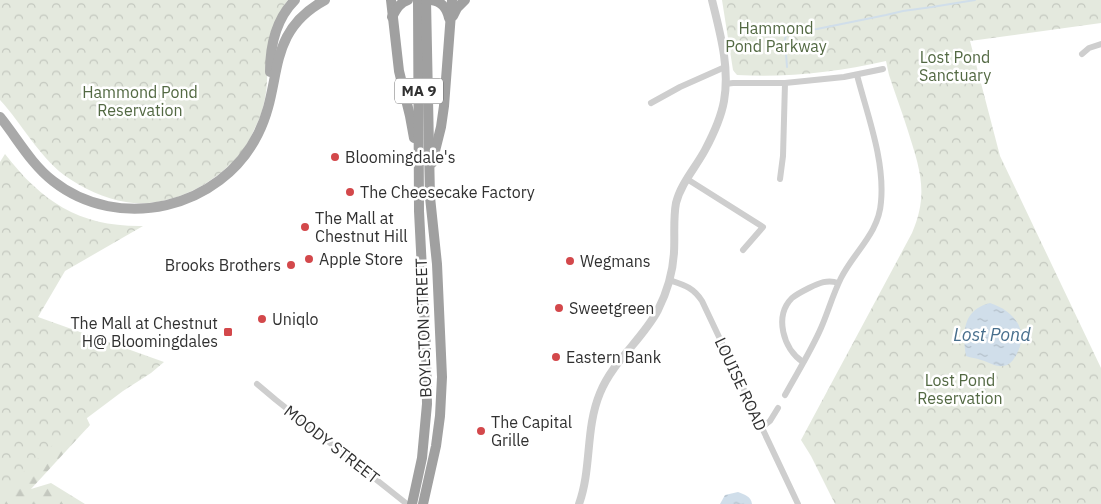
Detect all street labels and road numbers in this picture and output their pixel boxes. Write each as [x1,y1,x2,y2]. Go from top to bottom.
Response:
road number: MA 9 [395,78,443,104]
street label: BOYLSTON STREET [411,258,435,398]
street label: LOUISE ROAD [711,334,771,434]
street label: MOODY STREET [280,401,384,487]

